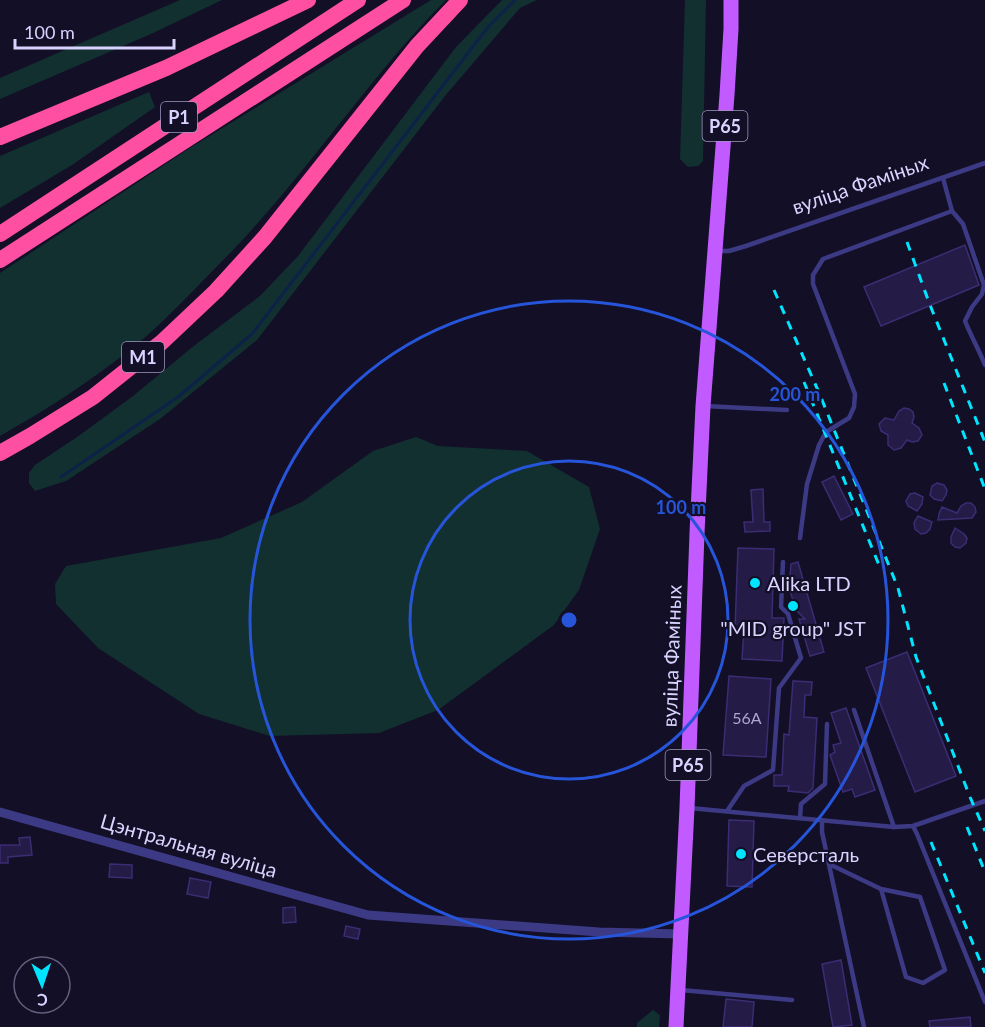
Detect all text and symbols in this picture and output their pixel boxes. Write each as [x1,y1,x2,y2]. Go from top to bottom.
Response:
scale bar [15,12,174,50]
text: 100 m [24,21,75,43]
road number: Р1 [161,102,197,132]
road number: Р65 [702,111,748,141]
street label: вуліца Фаміных [789,149,931,219]
road number: М1 [122,342,164,372]
text: 200 m [770,383,820,405]
text: 100 m [656,496,706,518]
place label: Alika LTD [767,571,851,595]
marker: Alika LTD [748,576,762,590]
street label: вуліца Фаміных [657,584,685,728]
marker: "MID group" JST [786,599,800,613]
centre of rings [559,610,579,630]
place label: "MID group" JST [720,616,866,640]
house number: 56А [732,708,762,727]
road number: Р65 [666,750,710,780]
street label: Цэнтральная вуліца [98,808,280,882]
place label: Северсталь [753,842,859,866]
marker: Северсталь [734,847,748,861]
north arrow [12,955,72,1015]
text: С [37,991,48,1010]

